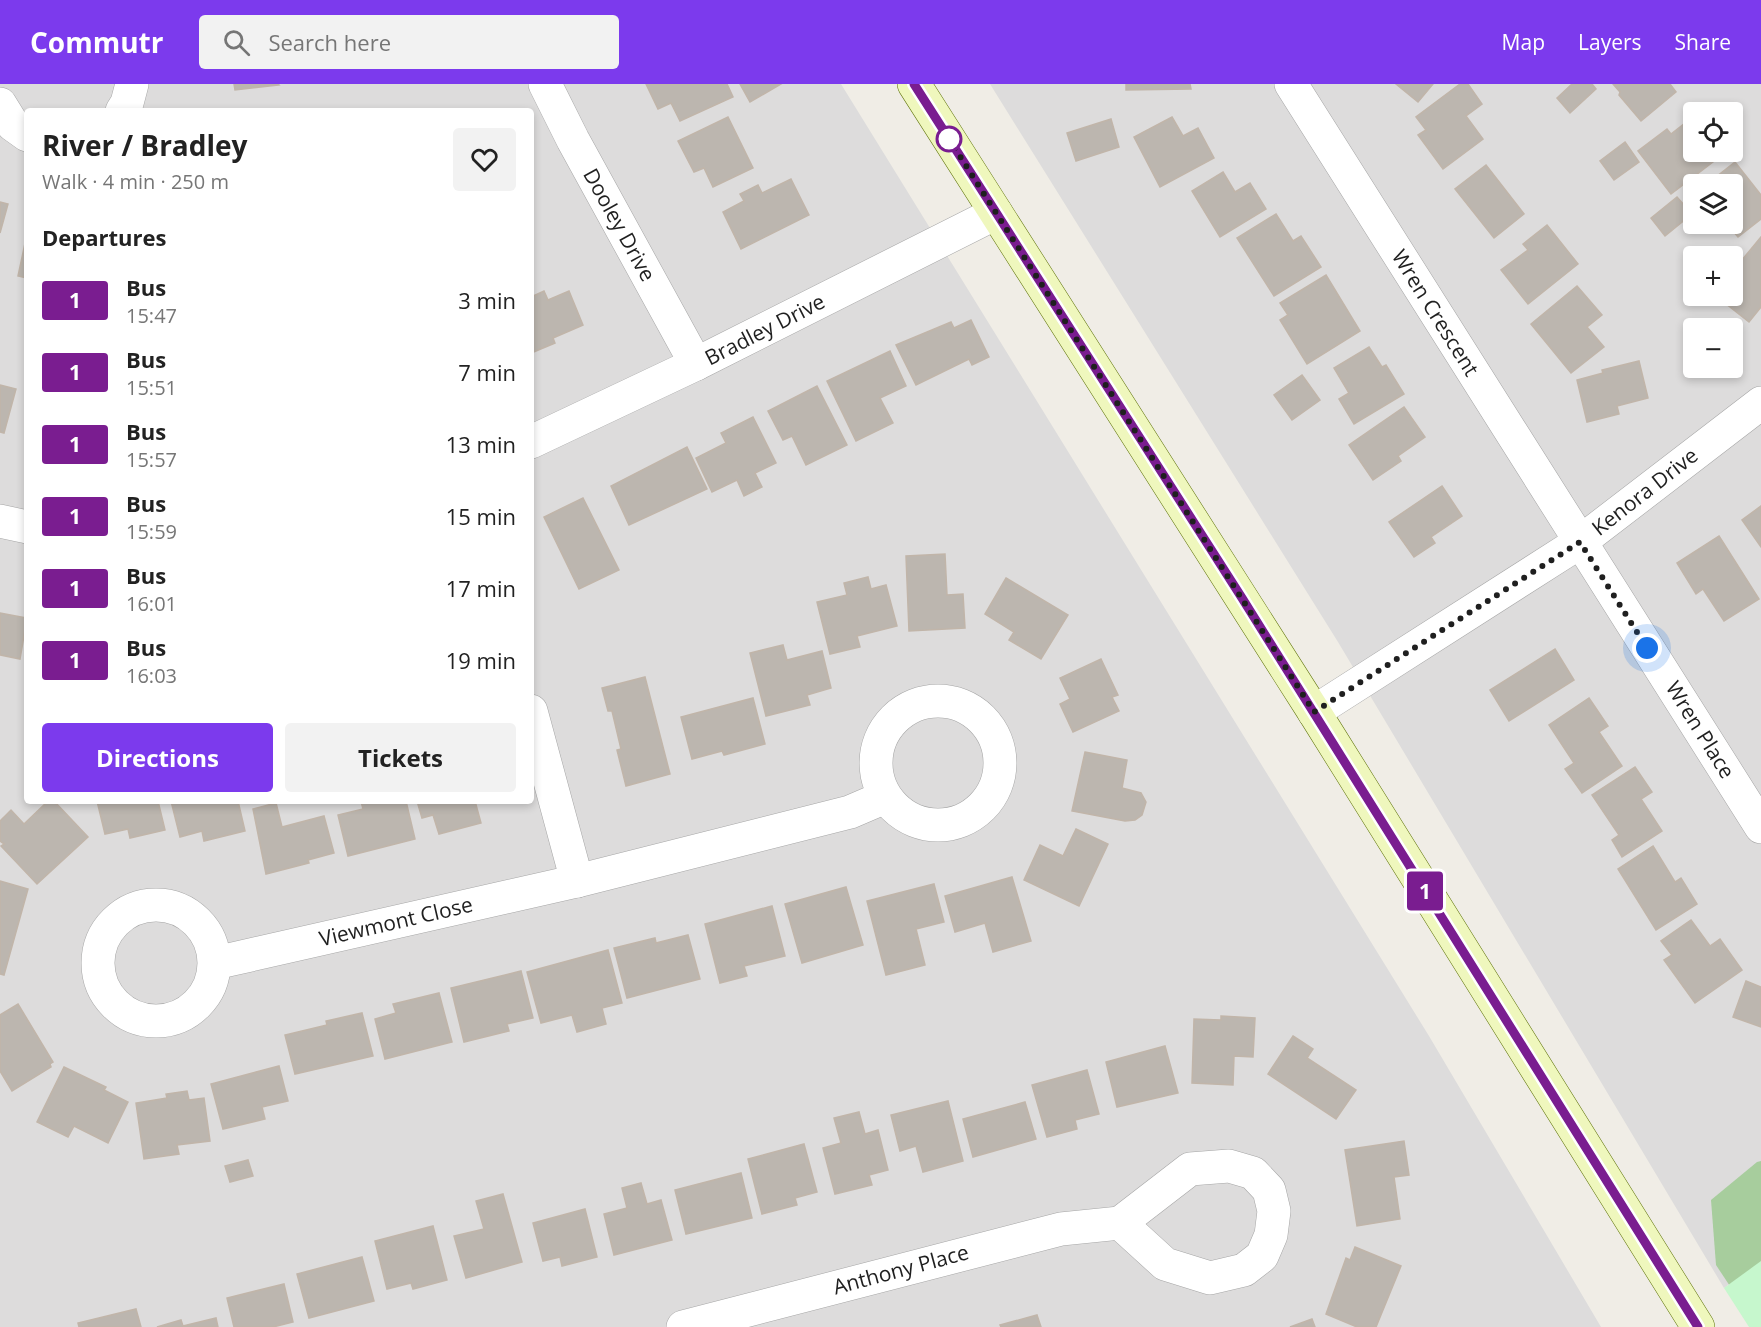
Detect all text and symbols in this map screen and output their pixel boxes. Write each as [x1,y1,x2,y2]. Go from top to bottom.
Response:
search box [199,15,619,69]
text: Commutr [30,23,163,61]
icon: search [220,26,253,59]
text: Search here [268,27,391,57]
text: Map [1502,28,1545,56]
text: Layers [1578,28,1642,56]
text: Share [1675,28,1731,56]
map controls [1683,102,1743,378]
button: locate [1683,102,1743,162]
text: River / Bradley [42,126,248,164]
unlabelled marker [936,126,962,152]
button: heart [453,128,516,191]
street label: Dooley Drive [577,163,662,286]
text: Walk · 4 min · 250 m [42,168,229,195]
button: layers [1683,174,1743,234]
text: Departures [42,222,166,252]
street label: Wren Crescent [1386,244,1486,381]
button: + [1683,246,1743,306]
text: Bus [126,272,166,302]
text: 3 min [458,285,516,315]
text: 1 [69,286,81,314]
street label: Bradley Drive [700,287,829,371]
text: 15:47 [126,302,177,329]
button: − [1683,318,1743,378]
text: Bus [126,344,166,374]
text: 7 min [458,357,516,387]
text: 1 [69,358,81,386]
text: 15:51 [126,374,177,401]
text: Bus [126,416,166,446]
text: 13 min [446,429,516,459]
text: 1 [69,430,81,458]
street label: Kenora Drive [1586,441,1703,541]
text: 15:57 [126,446,177,473]
text: Bus [126,488,166,518]
text: 15 min [446,501,516,531]
text: 1 [69,502,81,530]
text: 15:59 [126,518,177,545]
text: Bus [126,560,166,590]
text: 17 min [446,573,516,603]
text: 1 [69,574,81,602]
text: 16:01 [126,590,177,617]
text: Bus [126,632,166,662]
your location [1632,633,1662,663]
text: 19 min [446,645,516,675]
text: 1 [69,646,81,674]
text: 16:03 [126,662,177,689]
street label: Wren Place [1660,676,1742,783]
button: Directions [42,723,273,792]
button: Tickets [285,723,516,792]
line badge: 1 [1406,872,1444,910]
text: 1 [1419,877,1431,905]
street label: Viewmont Close [316,890,475,952]
street label: Anthony Place [830,1237,972,1301]

